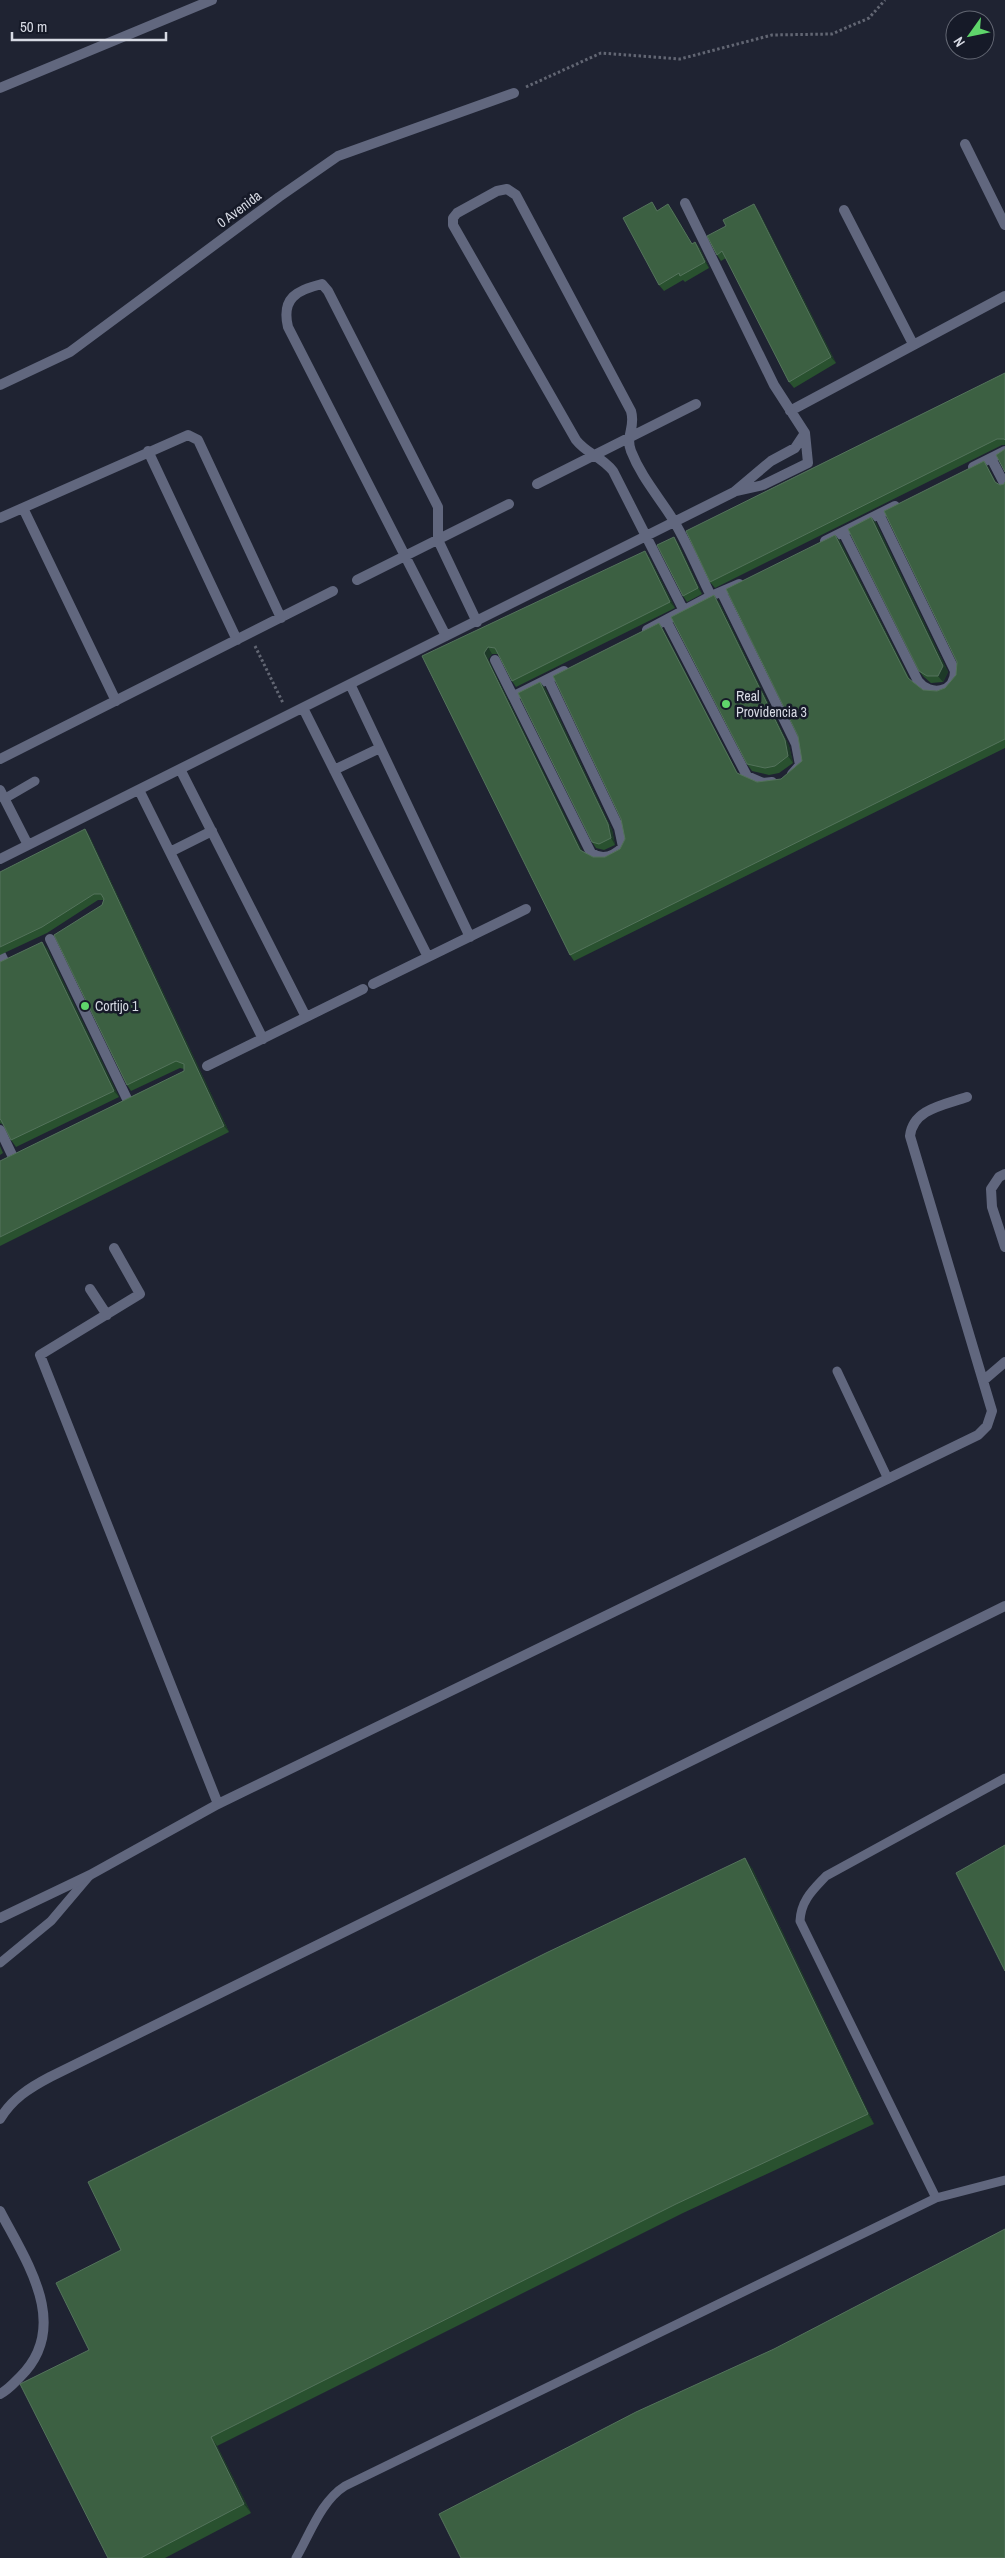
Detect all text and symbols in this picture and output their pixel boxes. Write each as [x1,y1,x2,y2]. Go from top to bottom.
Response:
scale bar [12,10,166,42]
north arrow [945,10,995,60]
text: 50 m [20,16,47,37]
text: N [949,34,969,50]
street label: 0 Avenida [213,186,265,232]
place label: Real Providencia 3 [736,687,807,721]
marker: Real Providencia 3 [720,698,732,710]
place label: Cortijo 1 [95,997,139,1015]
marker: Cortijo 1 [79,1000,91,1012]

